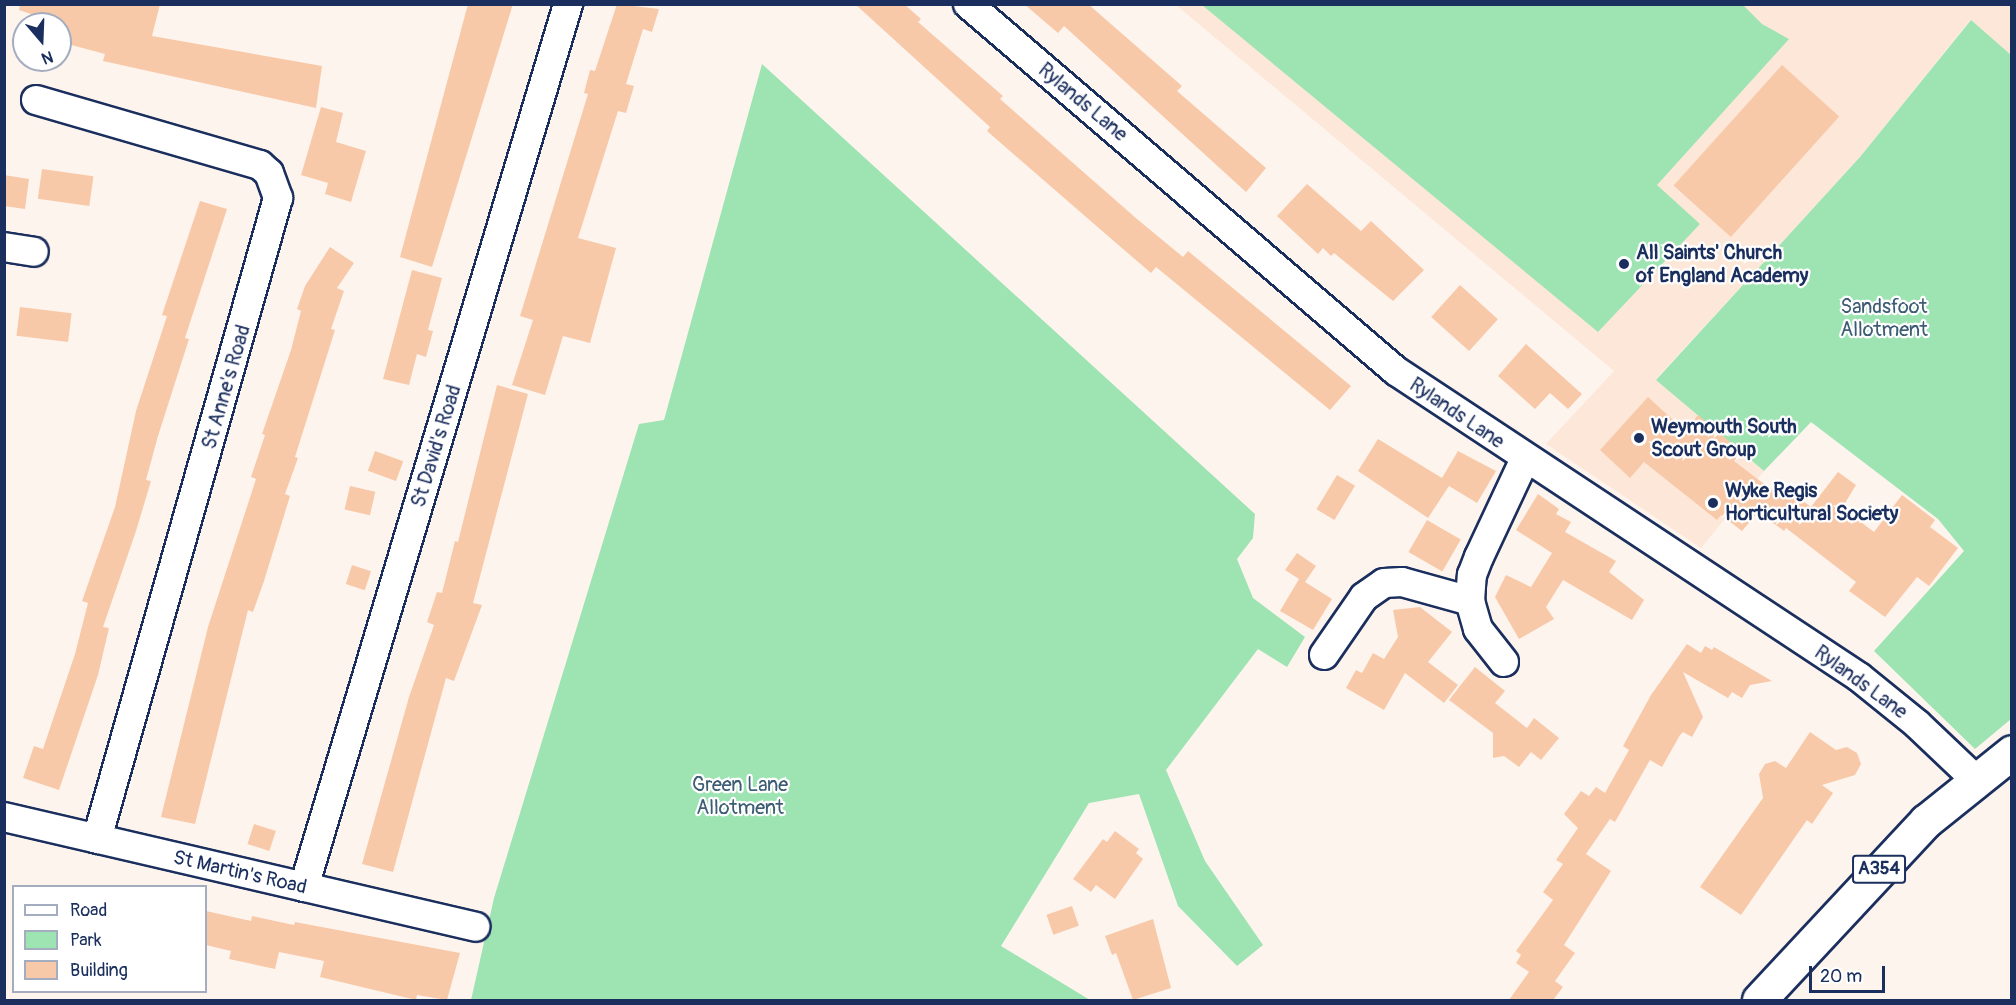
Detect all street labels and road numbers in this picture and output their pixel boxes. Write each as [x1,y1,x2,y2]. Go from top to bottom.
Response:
street label: Rylands Lane [1033,58,1133,146]
street label: St Anne's Road [197,322,255,452]
street label: Rylands Lane [1405,373,1509,453]
street label: St David's Road [406,382,466,510]
street label: Rylands Lane [1810,640,1912,724]
street label: St Martin's Road [171,845,309,899]
road number: A354 [1852,854,1906,884]

